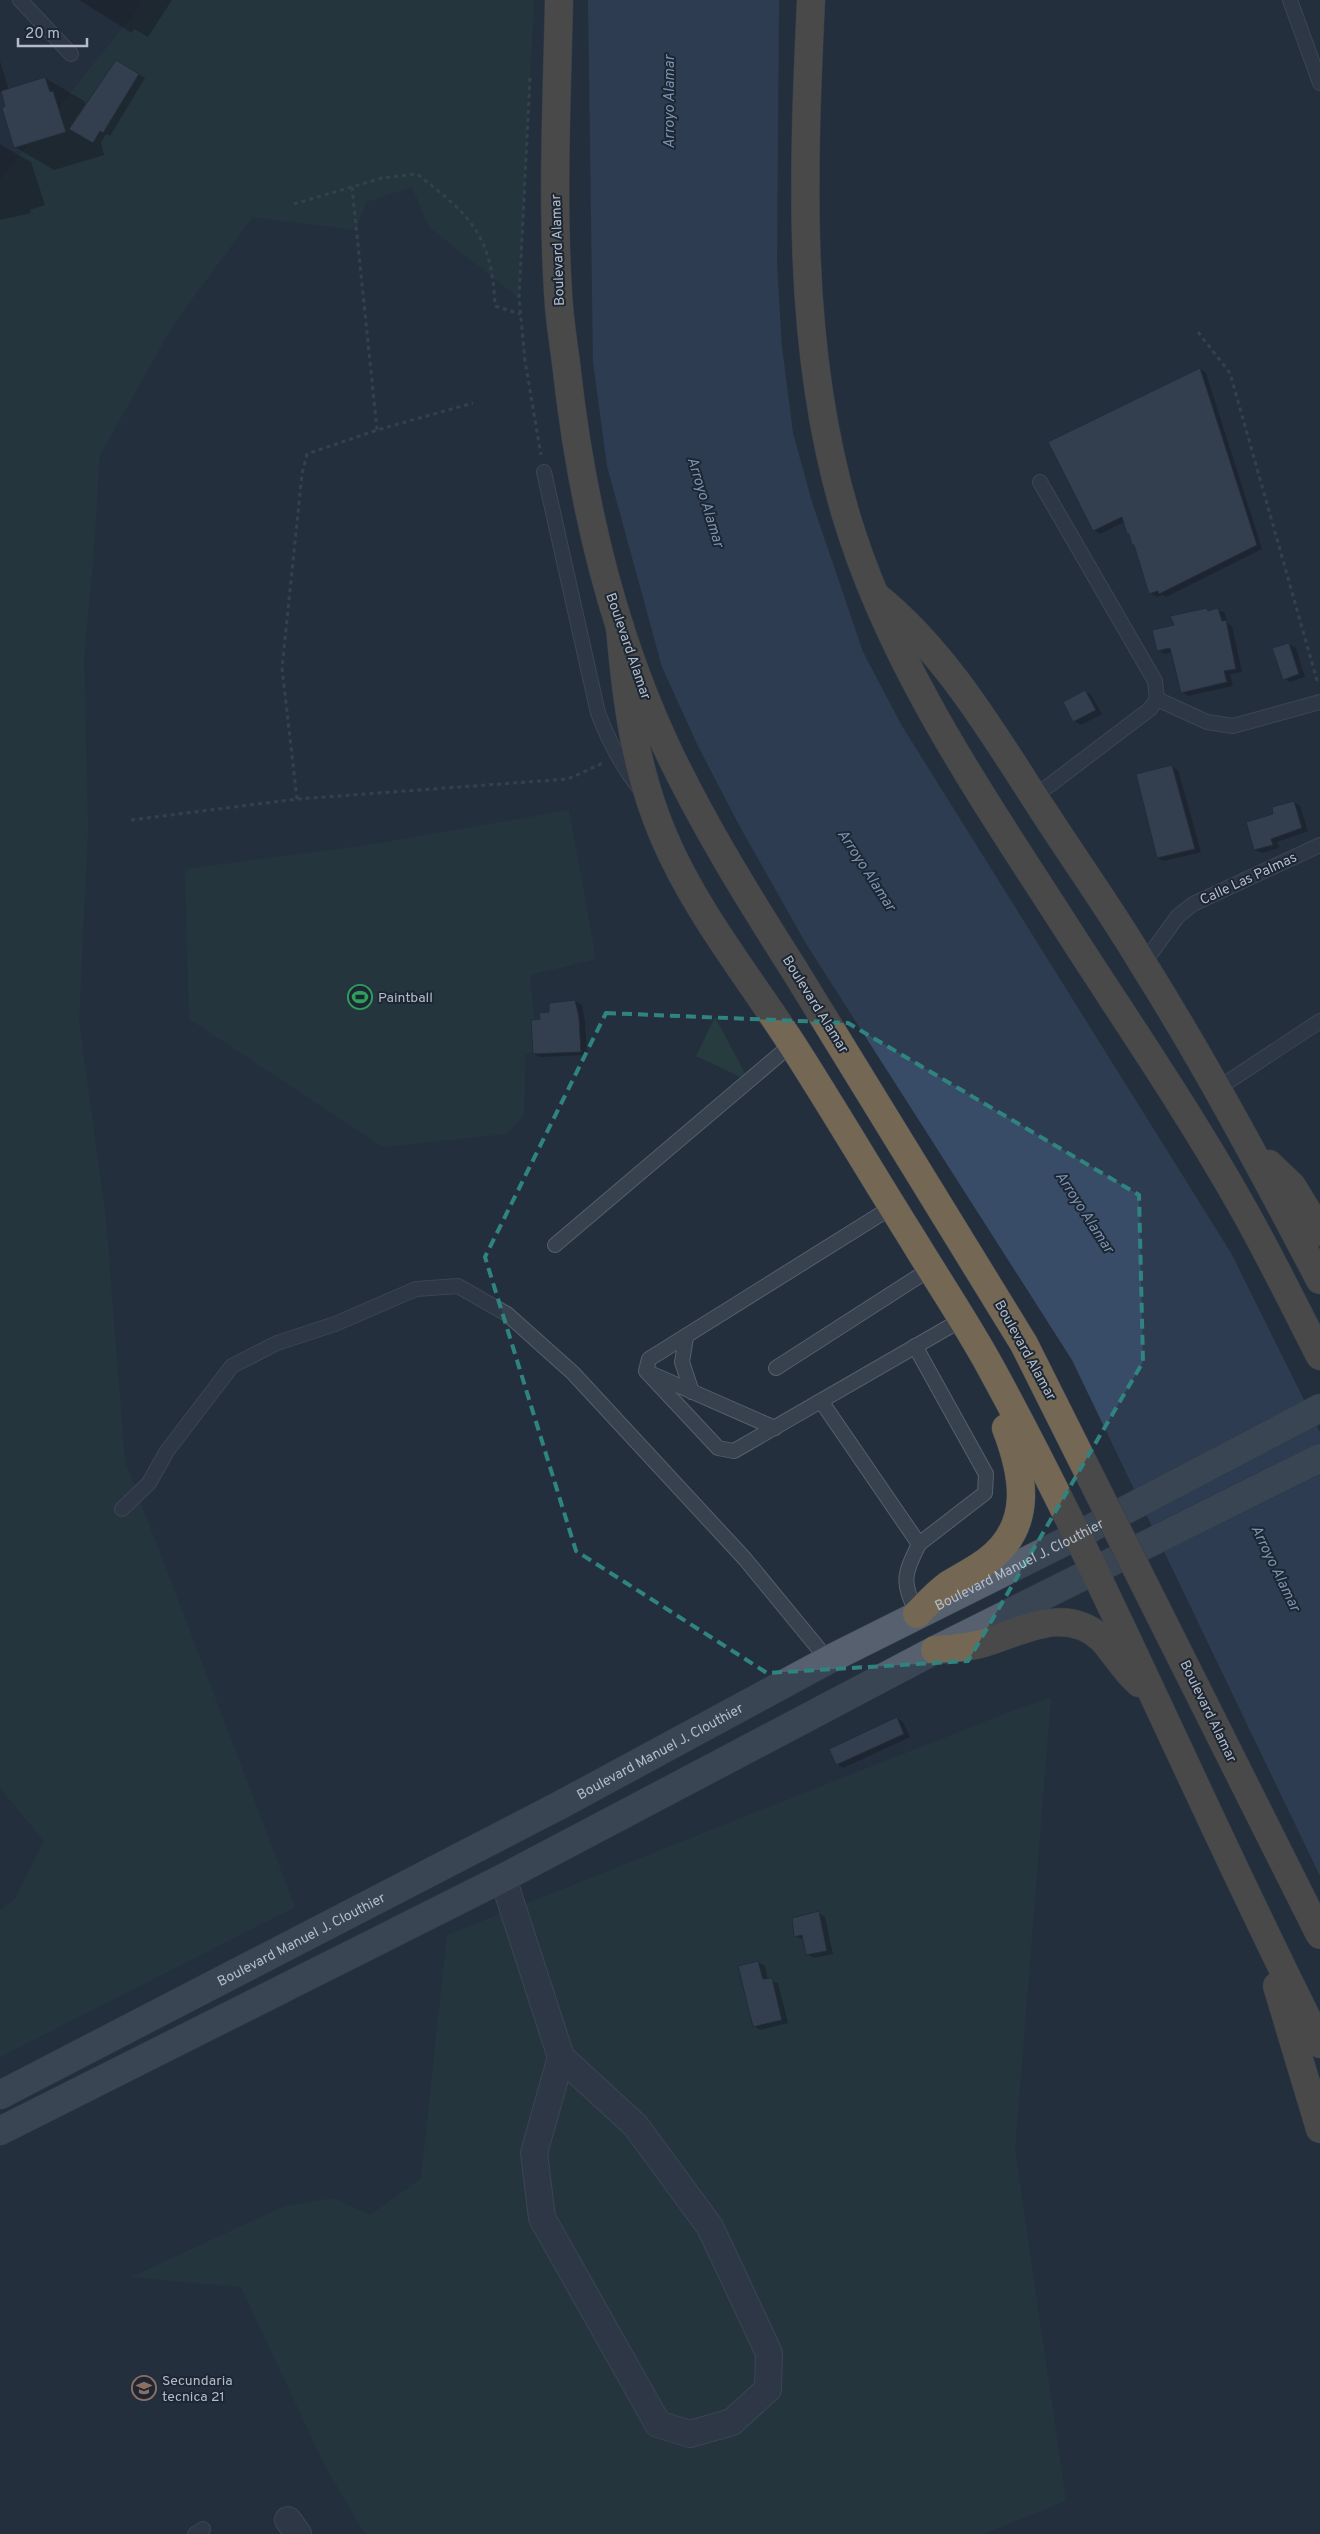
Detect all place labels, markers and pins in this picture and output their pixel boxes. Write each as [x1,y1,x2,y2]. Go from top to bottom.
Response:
sports icon: Paintball [347,984,373,1010]
place label: Paintball [378,990,433,1007]
place label: Secundaria tecnica 21 [162,2373,233,2406]
school or university icon: Secundaria tecnica 21 [131,2375,157,2401]

